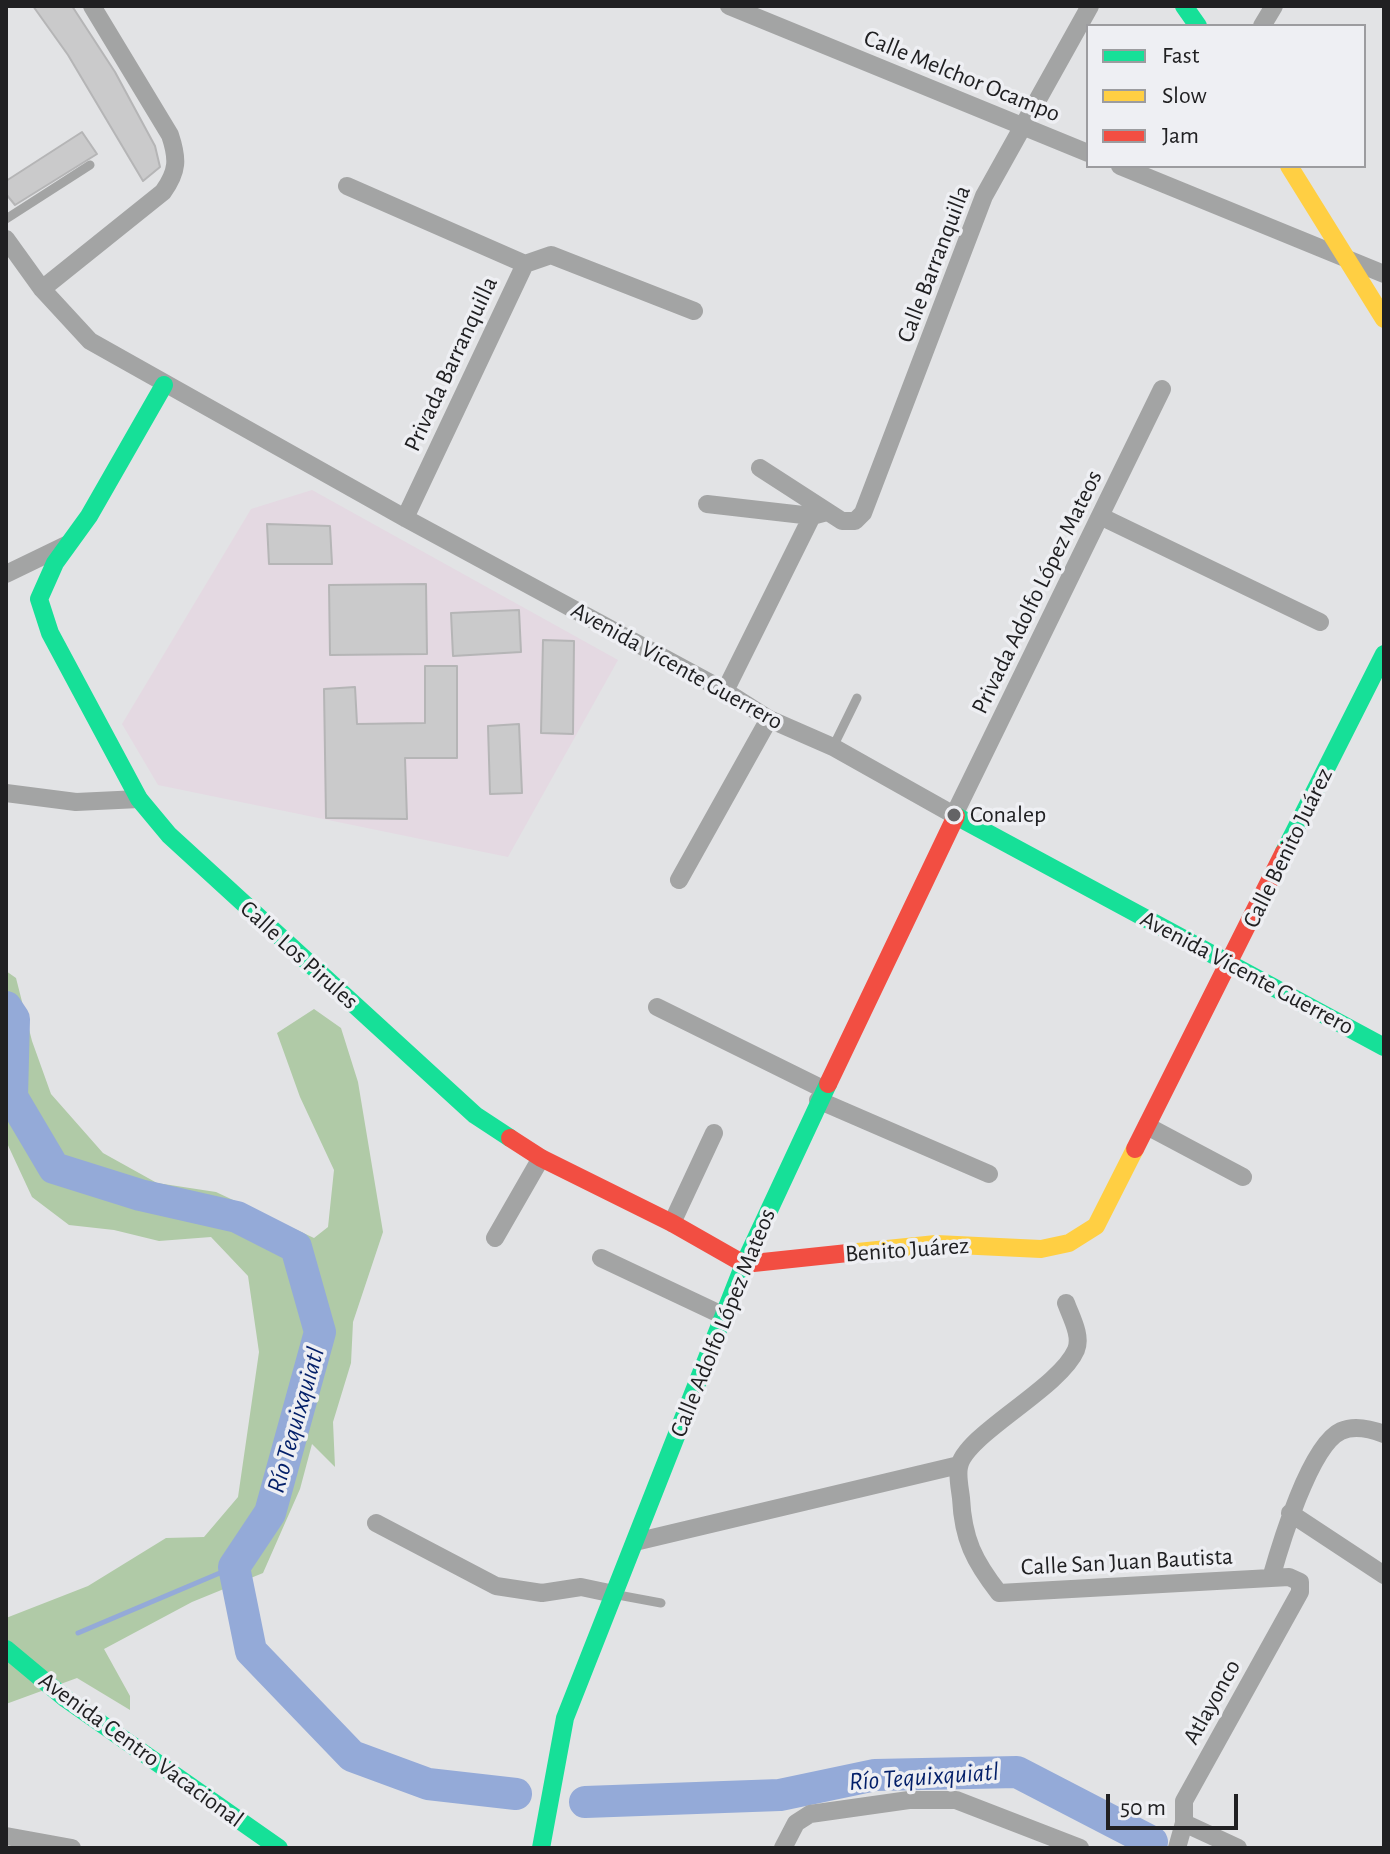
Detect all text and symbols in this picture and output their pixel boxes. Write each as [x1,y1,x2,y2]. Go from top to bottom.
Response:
street label: Calle Melchor Ocampo [860,23,1064,129]
legend [1086,24,1366,168]
text: Fast [1162,44,1199,68]
text: Slow [1162,84,1207,108]
text: Jam [1162,124,1199,148]
street label: Calle Barranquilla [891,181,977,347]
street label: Privada Barranquilla [398,272,504,456]
street label: Privada Adolfo López Mateos [965,465,1109,719]
street label: Avenida Vicente Guerrero [566,596,788,736]
street label: Calle Benito Juárez [1237,763,1339,933]
place label: Conalep [970,801,1046,829]
marker: Conalep [945,806,963,824]
street label: Calle Los Pirules [234,894,364,1016]
street label: Avenida Vicente Guerrero [1135,905,1359,1041]
street label: Calle Adolfo López Mateos [664,1204,782,1442]
street label: Benito Juárez [844,1231,970,1269]
water label: Río Tequixquiatl [260,1343,332,1497]
street label: Calle San Juan Bautista [1020,1542,1234,1582]
street label: Atlayonco [1177,1655,1247,1749]
street label: Avenida Centro Vacacional [33,1666,249,1834]
water label: Río Tequixquiatl [848,1756,1000,1798]
scale bar [1110,1778,1242,1828]
text: 50 m [1120,1796,1166,1820]

